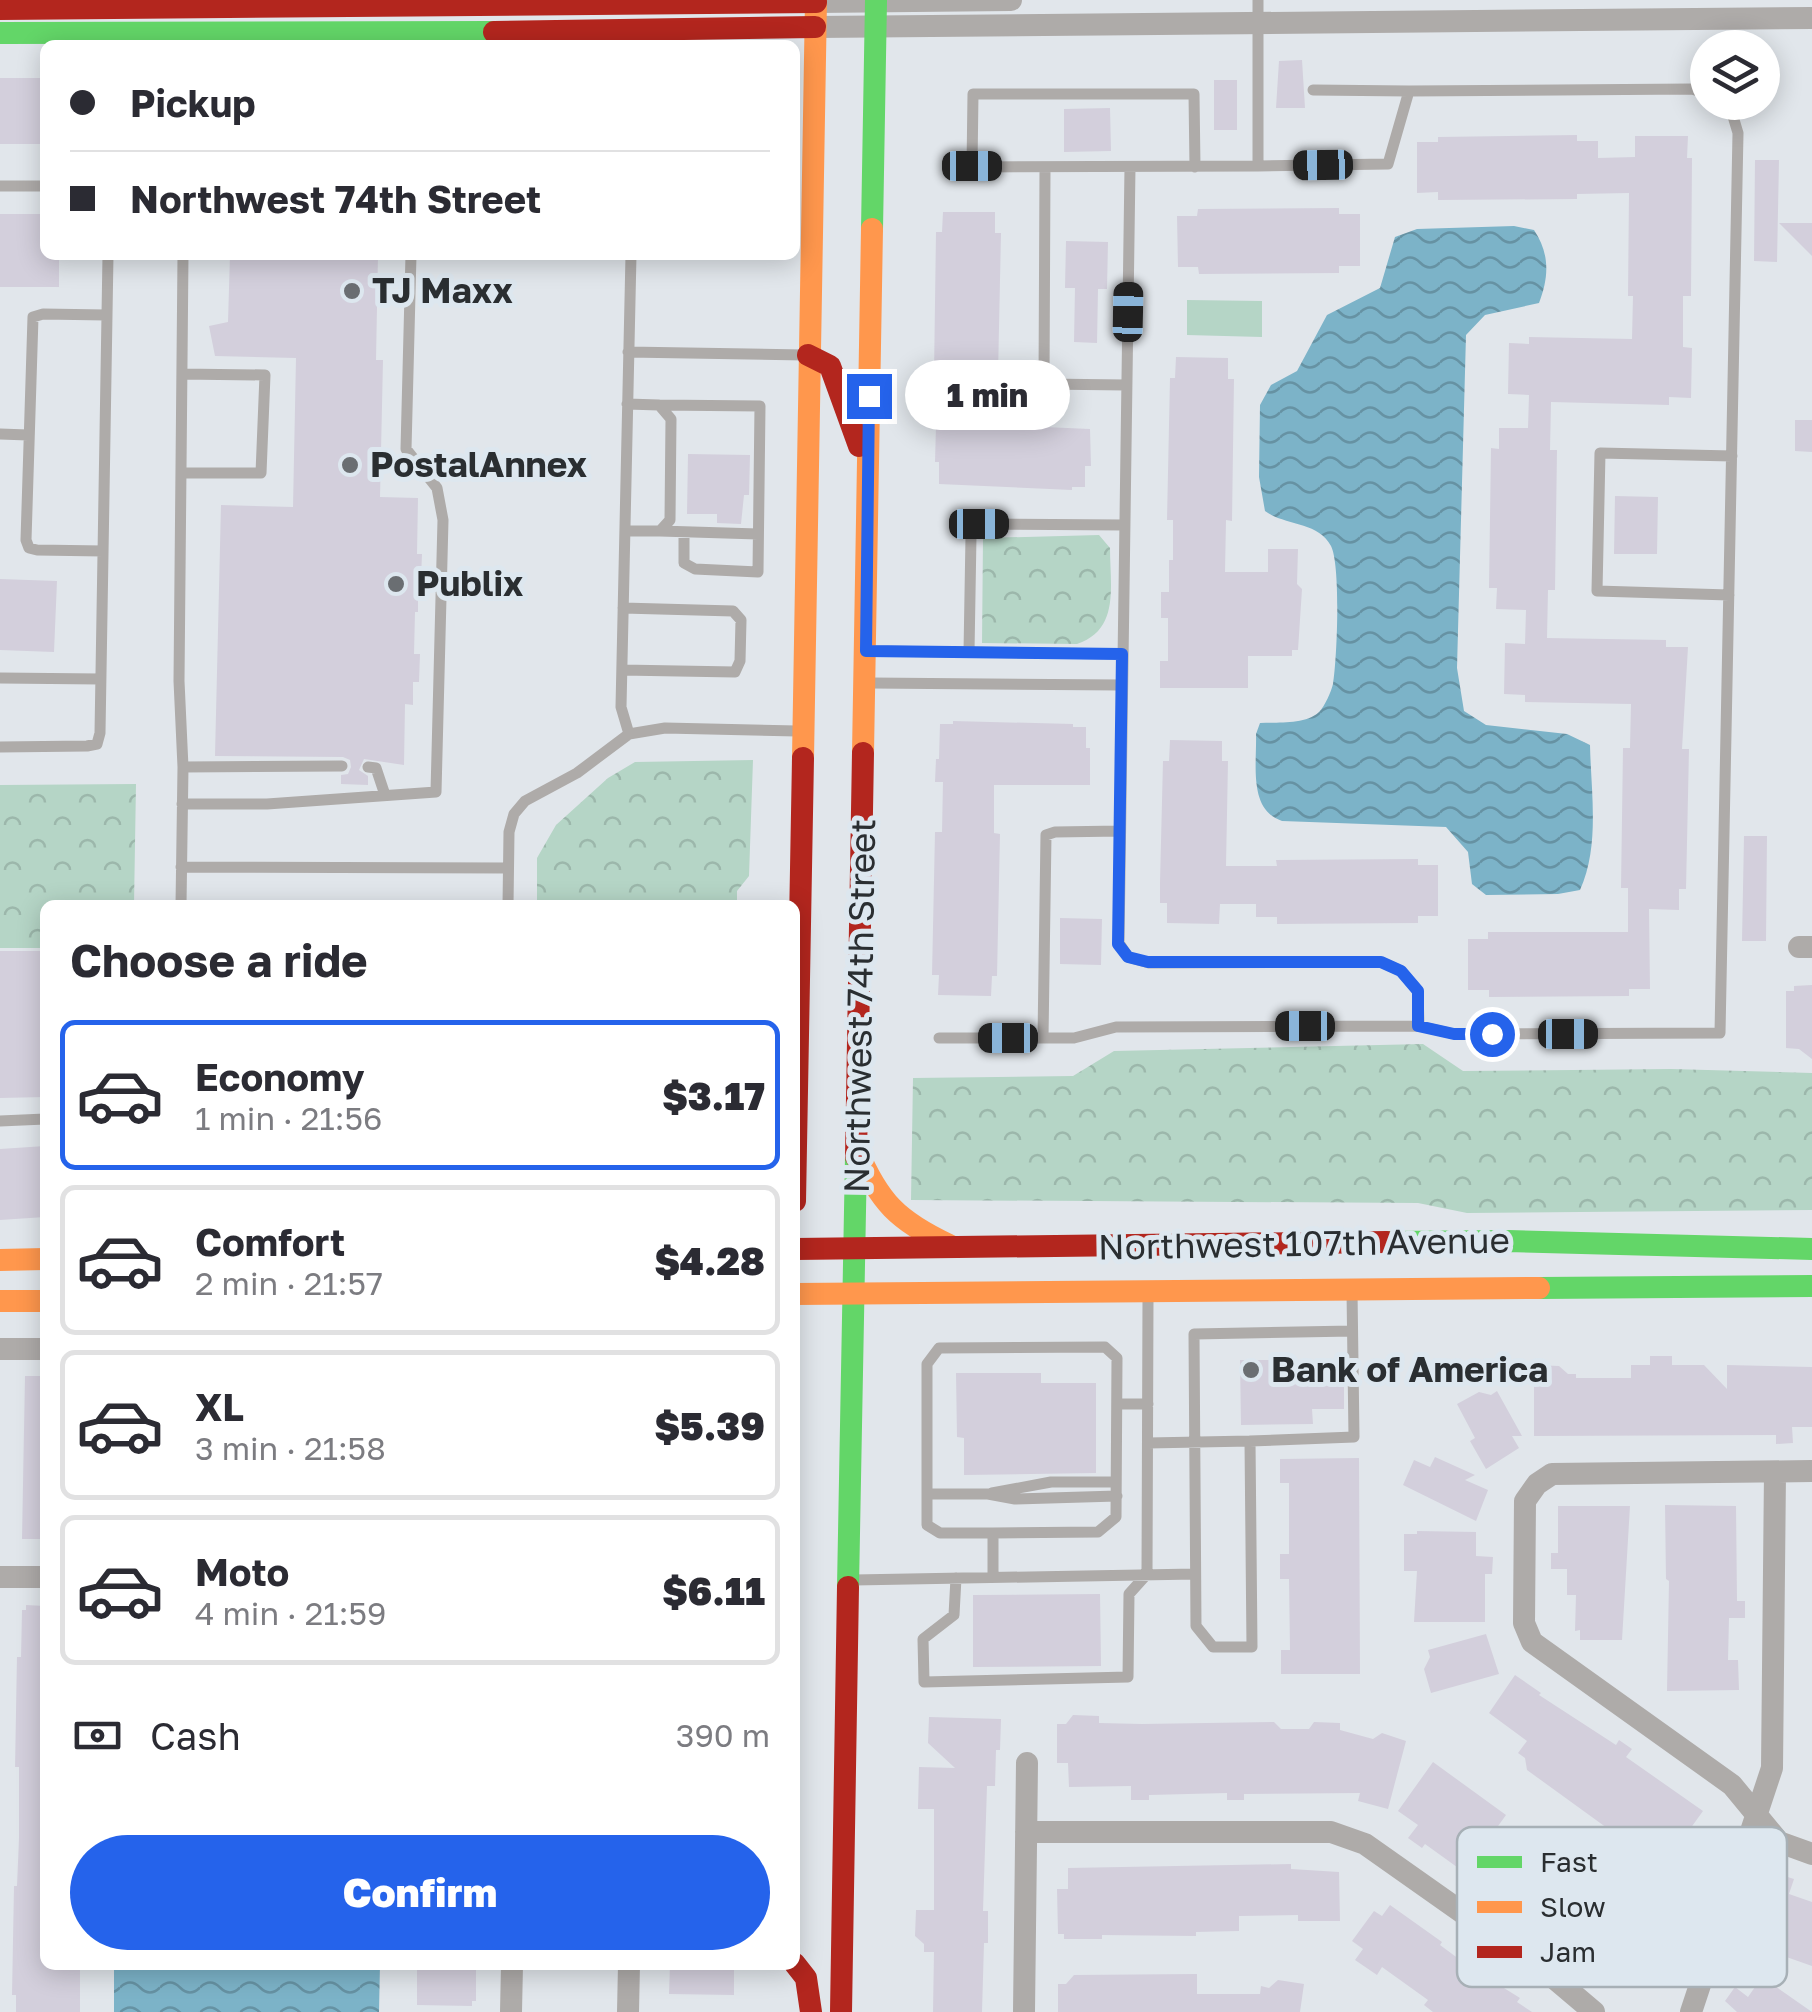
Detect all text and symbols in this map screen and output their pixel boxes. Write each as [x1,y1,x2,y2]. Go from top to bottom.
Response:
map controls [1690,30,1780,120]
button: layers [1690,30,1780,120]
text: Pickup [130,80,256,125]
car [1293,149,1353,181]
car [942,151,1002,181]
text: Northwest 74th Street [130,176,541,221]
place label: TJ Maxx [372,269,513,311]
marker: TJ Maxx [341,280,363,302]
car [1112,282,1144,342]
callout: 1 min [904,361,1069,431]
route end [847,374,892,419]
text: 1 min [947,376,1028,414]
place label: PostalAnnex [370,443,587,485]
marker: PostalAnnex [339,454,361,476]
car [949,509,1009,539]
place label: Publix [416,562,523,604]
marker: Publix [385,573,407,595]
street label: Northwest 74th Street [835,818,883,1194]
text: Choose a ride [70,933,368,987]
car [1275,1011,1335,1041]
route start [1470,1012,1515,1057]
car [1538,1019,1598,1049]
car [978,1023,1038,1053]
icon: car [75,1050,165,1140]
text: Economy [195,1054,364,1099]
text: $3.17 [662,1073,765,1118]
text: 1 min · 21:56 [195,1099,382,1137]
icon: car [75,1215,165,1305]
street label: Northwest 107th Avenue [1098,1218,1510,1268]
text: Comfort [195,1219,345,1264]
text: $4.28 [654,1238,765,1283]
text: 2 min · 21:57 [195,1264,383,1302]
place label: Bank of America [1271,1348,1548,1390]
marker: Bank of America [1240,1359,1262,1381]
icon: car [75,1380,165,1470]
text: XL [195,1384,244,1429]
text: $5.39 [654,1403,765,1448]
text: 3 min · 21:58 [195,1429,386,1467]
icon: car [75,1545,165,1635]
text: Moto [195,1549,289,1594]
text: $6.11 [662,1568,765,1613]
text: 4 min · 21:59 [195,1594,386,1632]
icon: cash [70,1708,125,1763]
text: Cash [150,1713,241,1758]
text: 390 m [676,1716,770,1754]
legend [1457,1827,1787,1987]
button: Confirm [70,1835,770,1950]
text: Fast [1540,1845,1598,1878]
text: Slow [1540,1890,1606,1923]
text: Jam [1540,1935,1596,1968]

